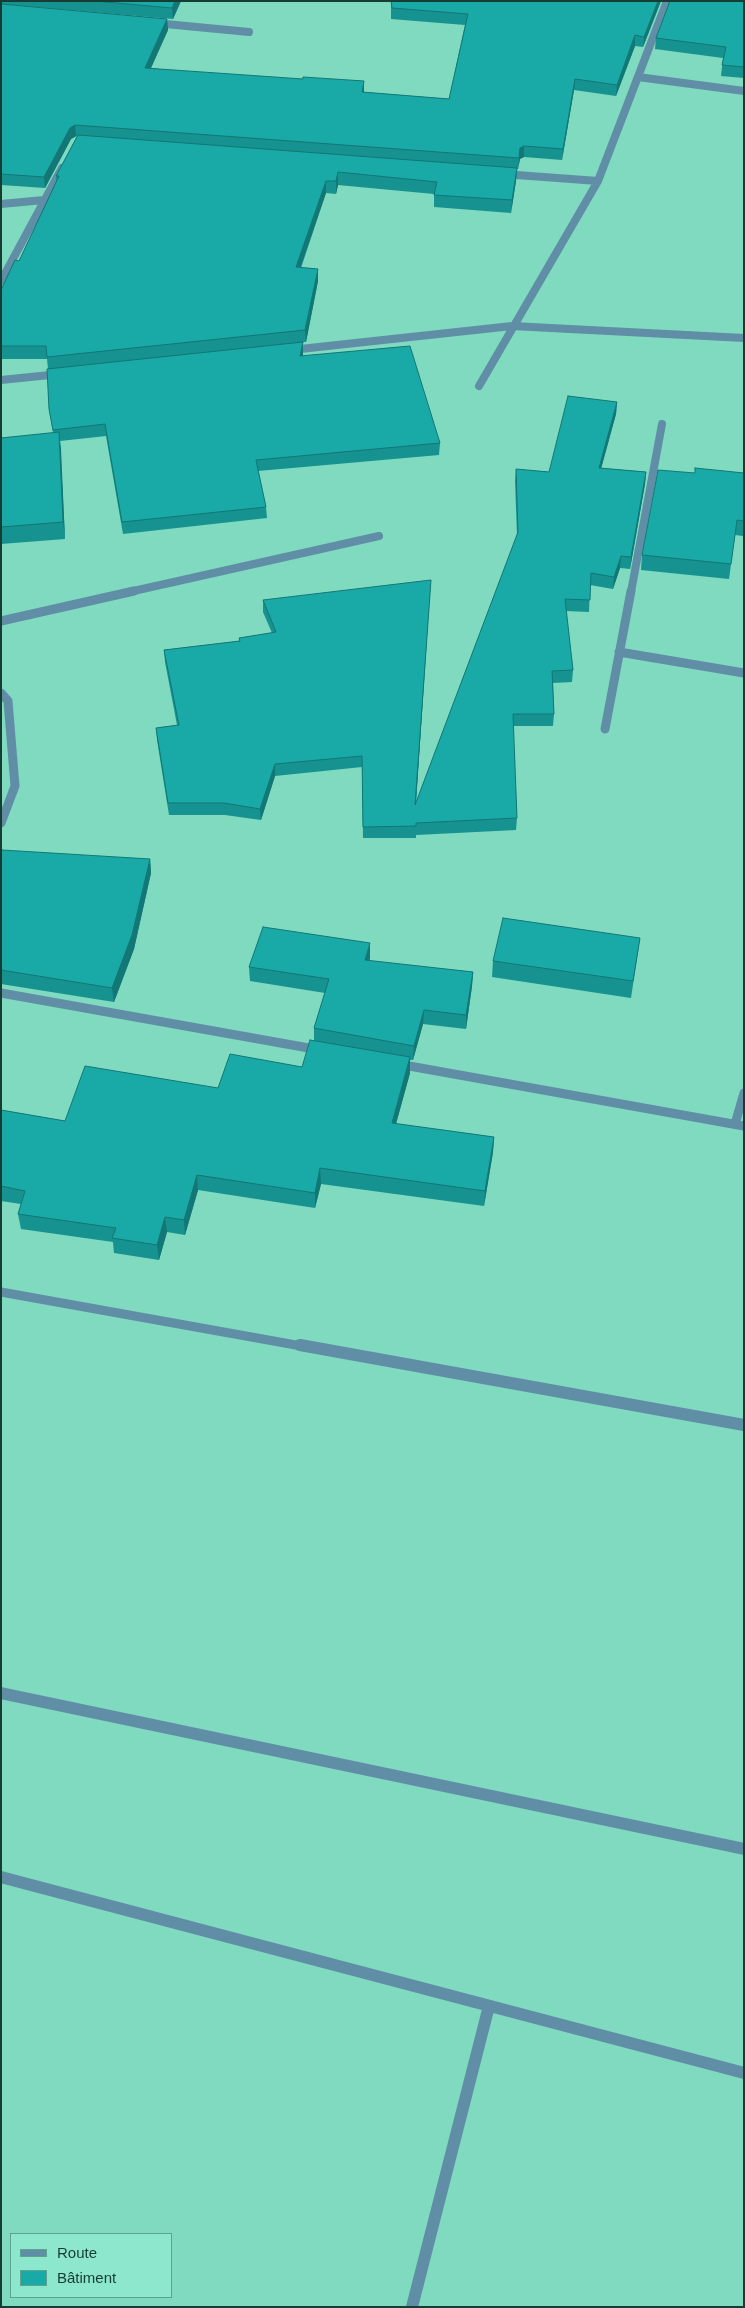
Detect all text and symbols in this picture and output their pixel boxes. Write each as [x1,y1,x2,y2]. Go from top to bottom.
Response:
legend [10,2233,172,2298]
text: Route [57,2244,97,2261]
text: Bâtiment [57,2269,116,2286]

